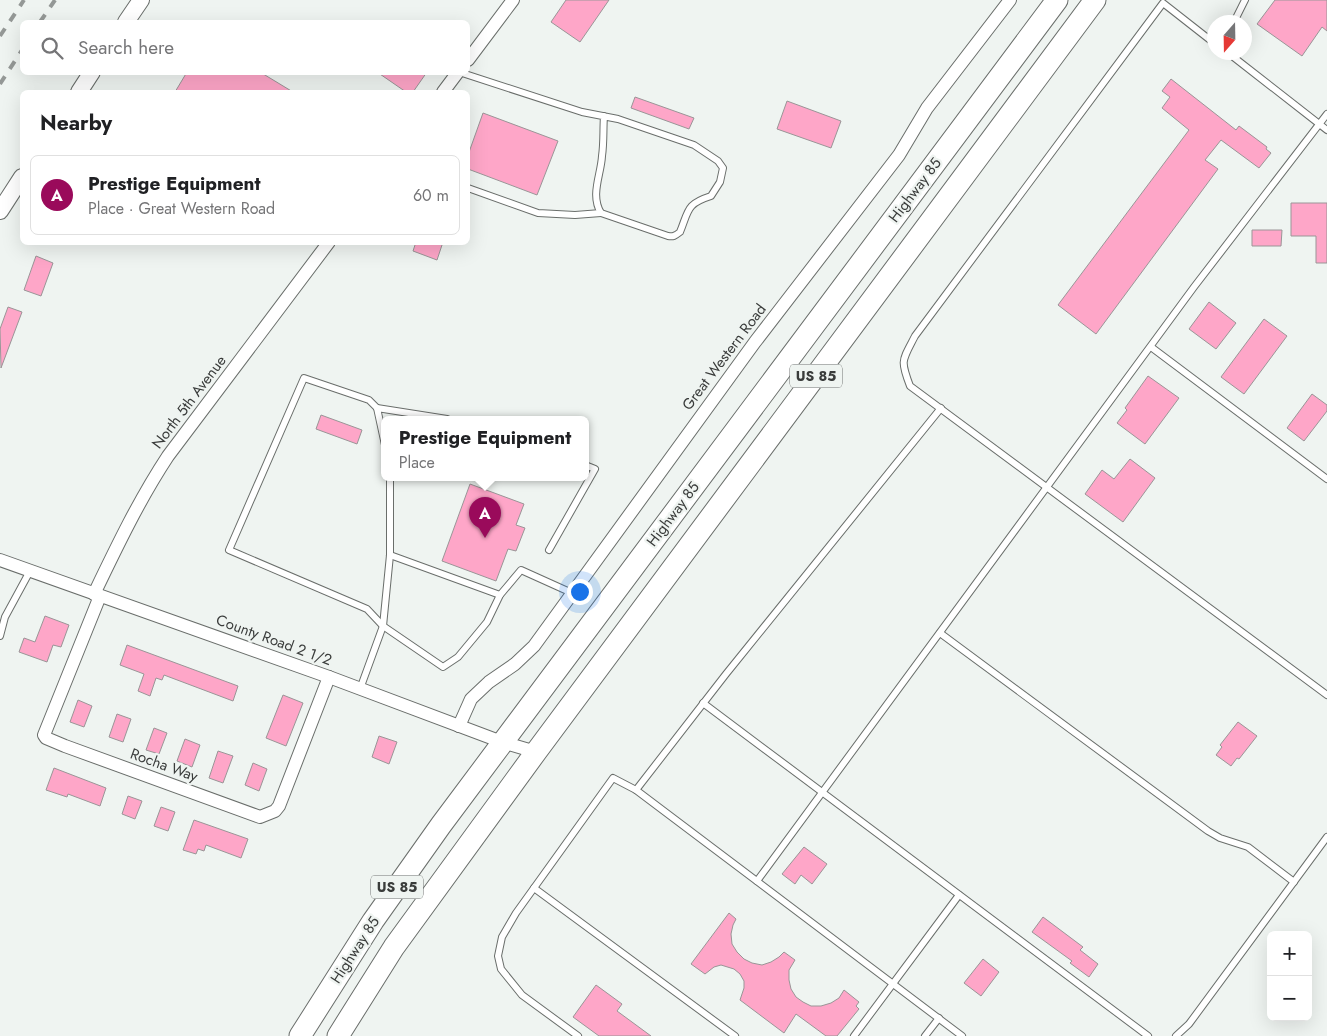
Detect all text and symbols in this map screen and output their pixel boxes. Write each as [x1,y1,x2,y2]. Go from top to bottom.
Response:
north arrow [1207,15,1252,60]
search box [20,20,470,75]
icon: search [38,34,66,62]
text: Search here [78,34,174,61]
text: Nearby [40,108,112,138]
street label: Highway 85 [883,153,947,227]
text: Prestige Equipment [88,170,261,197]
text: A [51,184,63,207]
text: 60 m [413,184,449,207]
text: Place · Great Western Road [88,197,275,220]
street label: Great Western Road [677,299,771,415]
street label: North 5th Avenue [146,350,232,453]
road number: US 85 [790,364,842,388]
popup [381,416,589,481]
text: Prestige Equipment [399,424,571,451]
text: Place [399,451,435,474]
street label: Highway 85 [641,477,705,551]
pin: A [469,497,501,538]
your location [567,579,593,605]
street label: County Road 2 1/2 [213,609,335,671]
street label: Rocha Way [127,743,201,788]
road number: US 85 [371,876,423,899]
street label: Highway 85 [325,912,385,988]
map controls [1267,931,1312,1021]
button: + [1267,931,1312,976]
button: − [1267,976,1312,1021]

